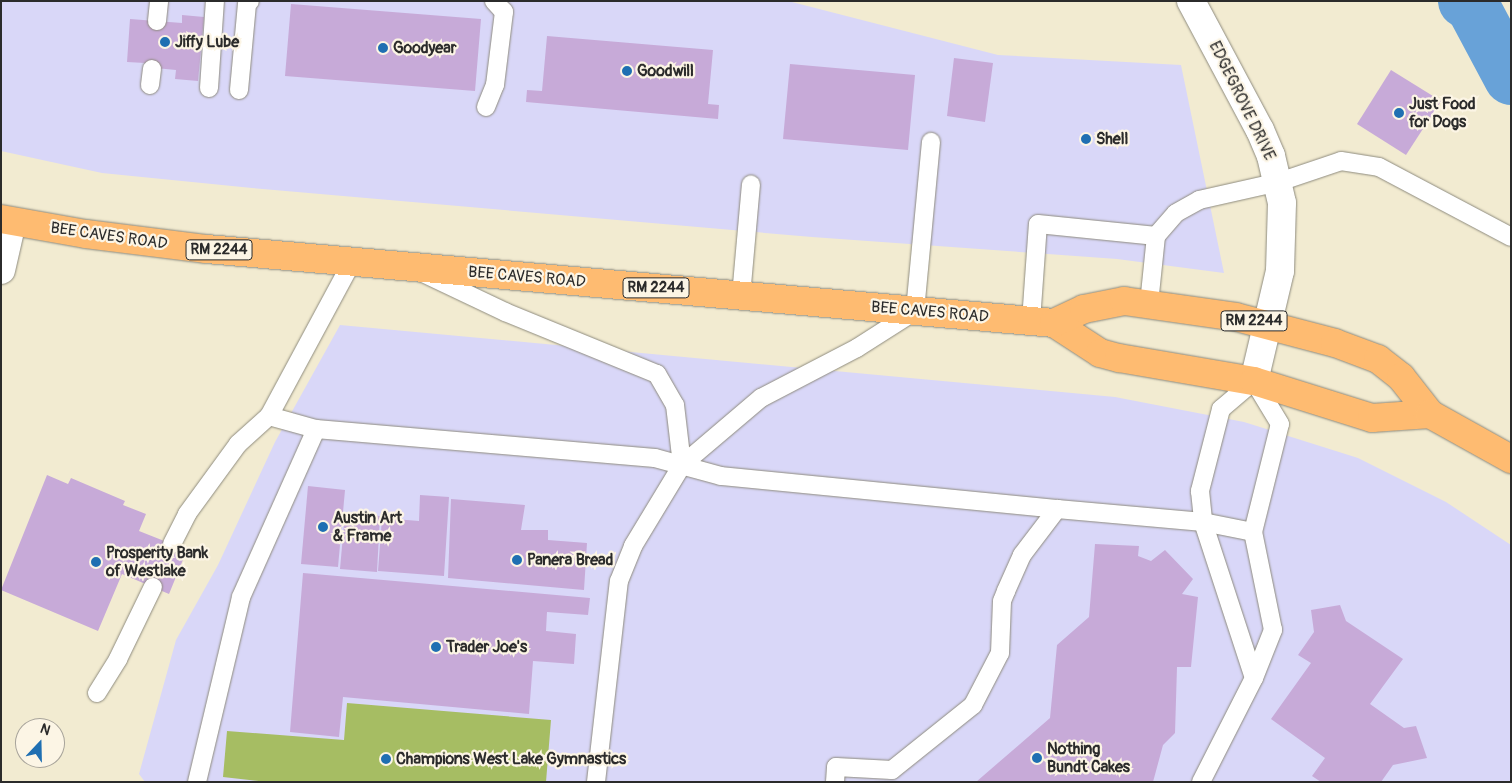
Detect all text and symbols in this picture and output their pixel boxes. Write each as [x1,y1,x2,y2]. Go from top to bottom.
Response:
place label: Jiffy Lube [175,32,239,52]
marker: Jiffy Lube [159,36,171,48]
place label: Goodyear [393,38,456,58]
street label: EDGEGROVE DRIVE [1205,38,1279,164]
marker: Goodyear [377,42,389,54]
place label: Goodwill [637,61,694,81]
marker: Goodwill [621,65,633,77]
place label: Just Food for Dogs [1409,94,1476,132]
marker: Just Food for Dogs [1393,107,1405,119]
place label: Shell [1096,129,1128,149]
marker: Shell [1080,133,1092,145]
street label: BEE CAVES ROAD [49,218,169,254]
road number: RM 2244 [185,238,253,262]
street label: BEE CAVES ROAD [467,262,587,292]
road number: RM 2244 [622,276,690,300]
street label: BEE CAVES ROAD [870,297,990,327]
road number: RM 2244 [1220,308,1288,334]
place label: Austin Art & Frame [333,508,402,546]
marker: Austin Art & Frame [317,521,329,533]
place label: Prosperity Bank of Westlake [106,543,208,581]
place label: Panera Bread [527,550,613,570]
marker: Panera Bread [511,554,523,566]
marker: Prosperity Bank of Westlake [90,556,102,568]
place label: Trader Joe's [446,637,527,657]
marker: Trader Joe's [430,641,442,653]
north arrow [15,718,65,768]
text: N [38,720,53,739]
place label: Nothing Bundt Cakes [1047,739,1130,777]
place label: Champions West Lake Gymnastics [396,749,626,769]
marker: Nothing Bundt Cakes [1031,752,1043,764]
marker: Champions West Lake Gymnastics [380,753,392,765]

